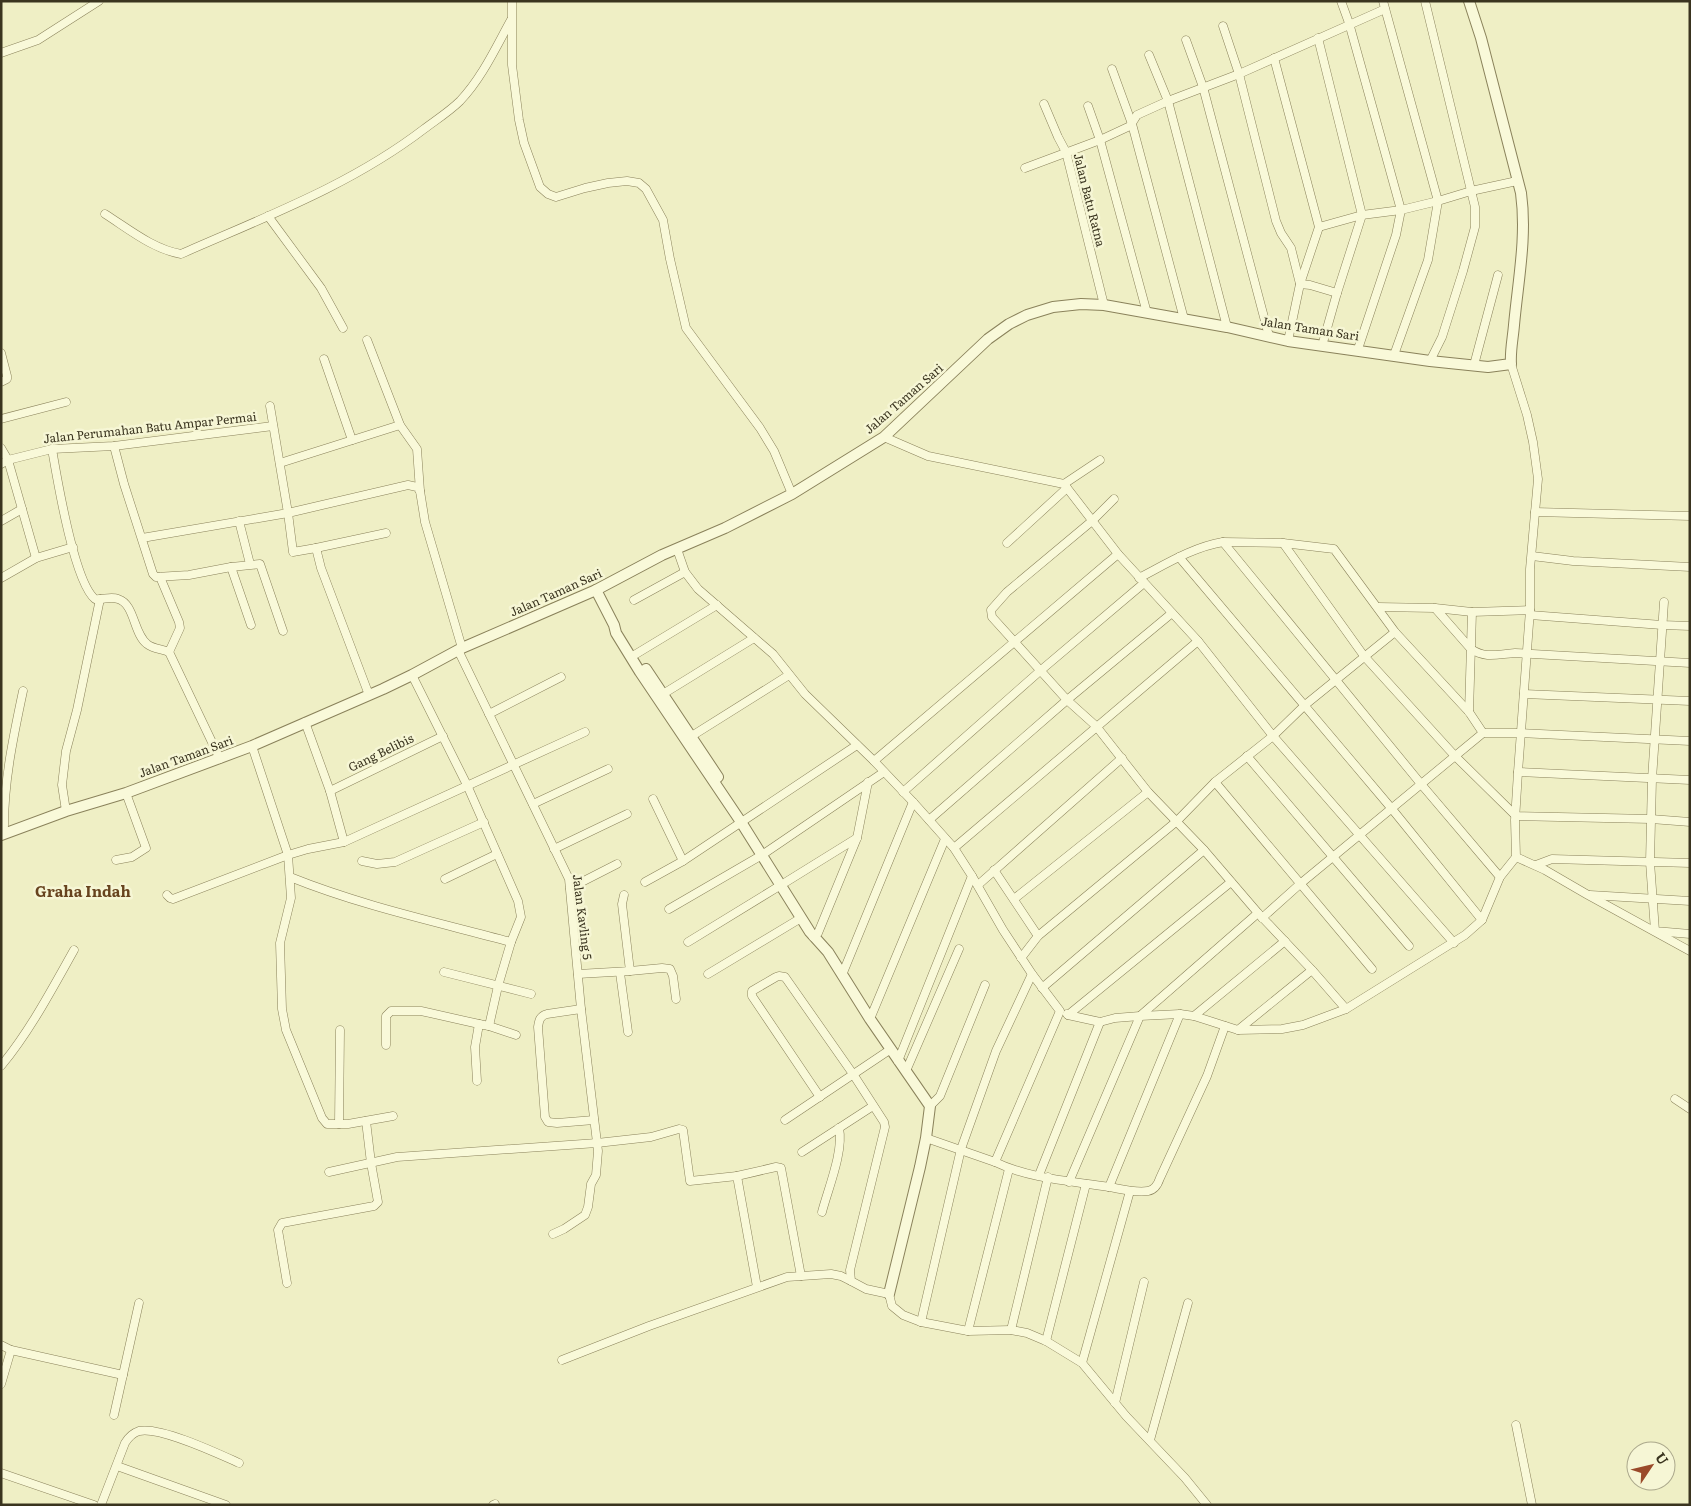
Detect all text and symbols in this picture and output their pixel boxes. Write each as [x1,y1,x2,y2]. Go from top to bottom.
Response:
street label: Jalan Batu Ratna [1070,151,1110,249]
street label: Jalan Taman Sari [1260,311,1361,345]
street label: Jalan Taman Sari [860,359,947,438]
street label: Jalan Perumahan Batu Ampar Permai [42,407,258,447]
street label: Jalan Taman Sari [507,564,605,620]
street label: Gang Belibis [345,728,417,776]
street label: Jalan Taman Sari [136,731,235,781]
street label: Jalan Kavling 5 [569,873,597,961]
district label: Graha Indah [35,879,131,902]
north arrow [1626,1441,1676,1491]
text: U [1651,1448,1674,1468]

